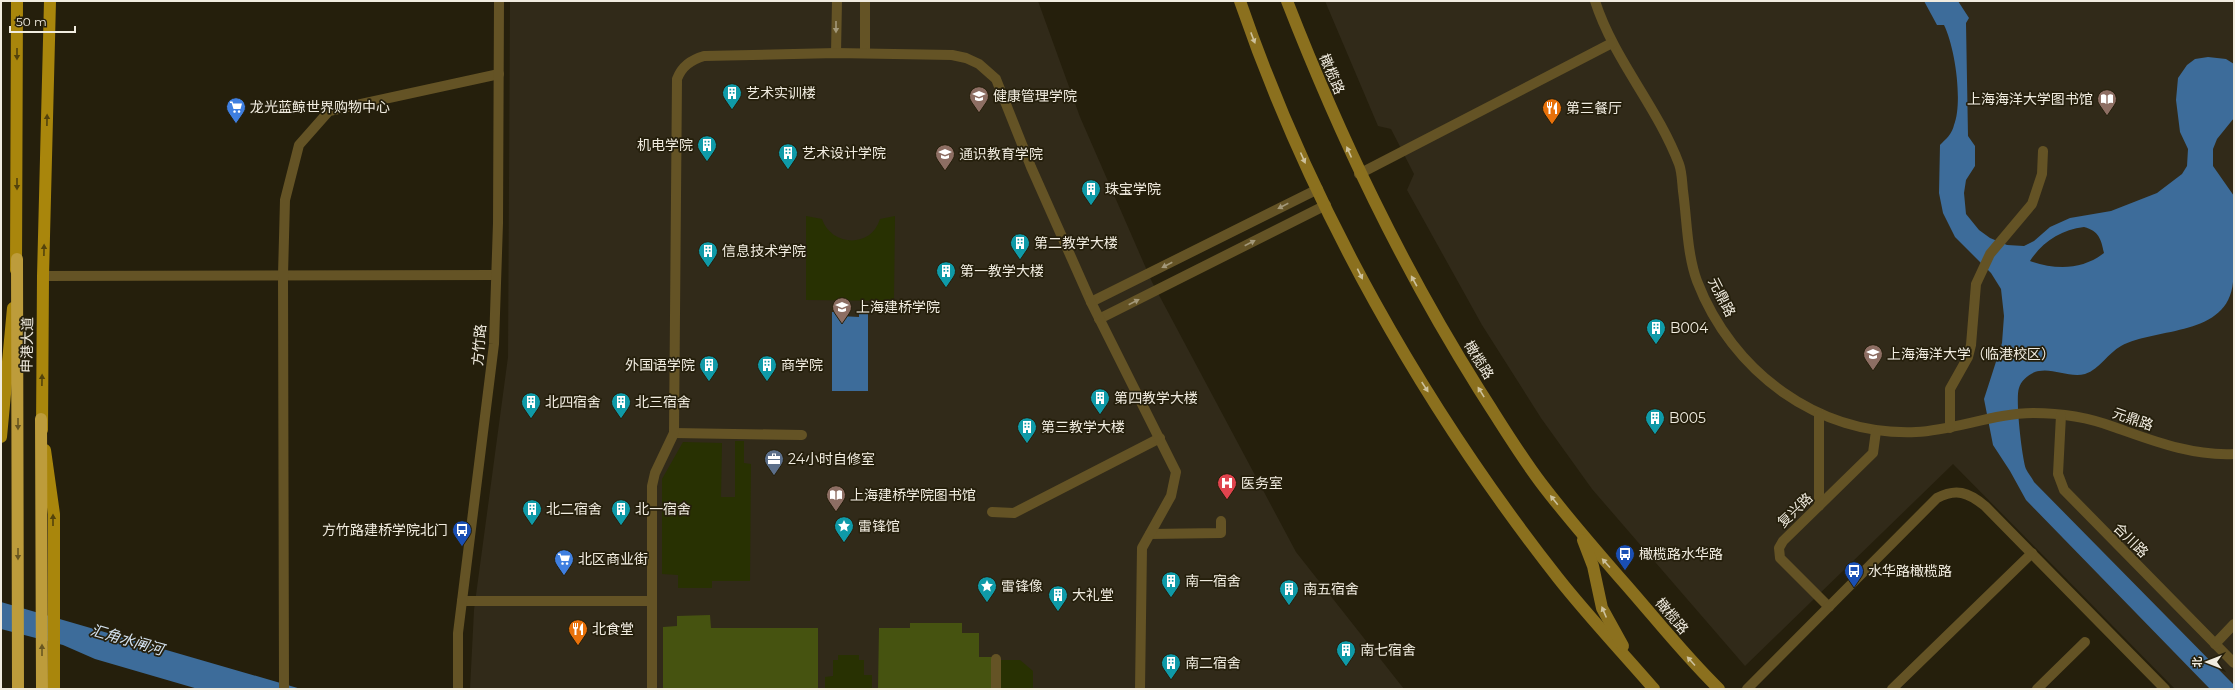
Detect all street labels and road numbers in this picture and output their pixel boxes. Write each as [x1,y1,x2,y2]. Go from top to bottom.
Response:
street label: 橄榄路 [1316,51,1348,97]
street label: 元鼎路 [1704,274,1740,320]
street label: 申港大道 [18,317,36,373]
street label: 方竹路 [468,323,490,367]
street label: 橄榄路 [1460,337,1498,383]
street label: 元鼎路 [2110,404,2156,434]
street label: 复兴路 [1774,489,1816,531]
street label: 合川路 [2110,519,2152,561]
street label: 橄榄路 [1652,594,1692,638]

